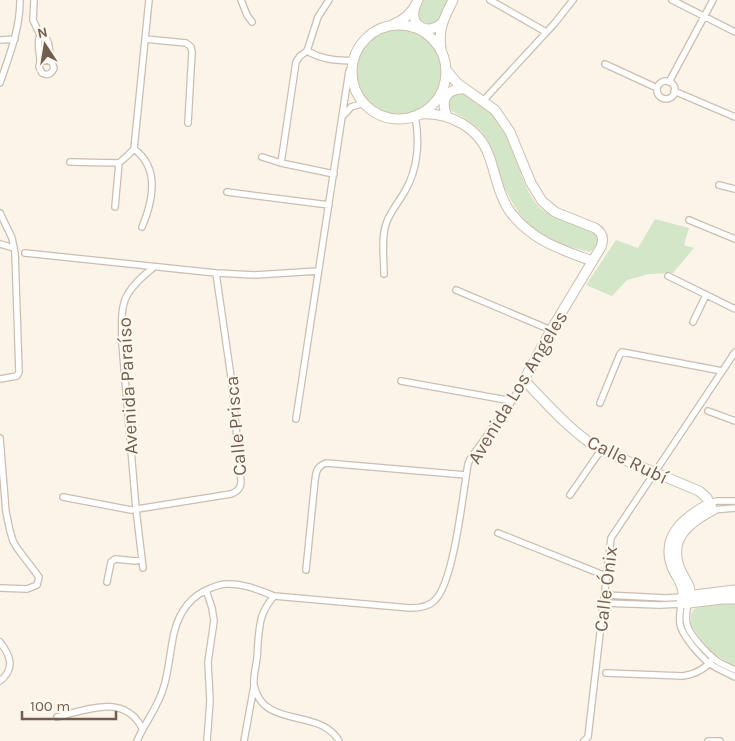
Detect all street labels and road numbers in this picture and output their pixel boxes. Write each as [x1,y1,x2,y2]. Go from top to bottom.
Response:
street label: Avenida Los Angeles [463,307,572,468]
street label: Avenida Paraíso [113,317,143,455]
street label: Calle Prisca [221,375,251,477]
street label: Calle Rubí [584,431,672,489]
street label: Calle Ónix [589,545,622,633]

